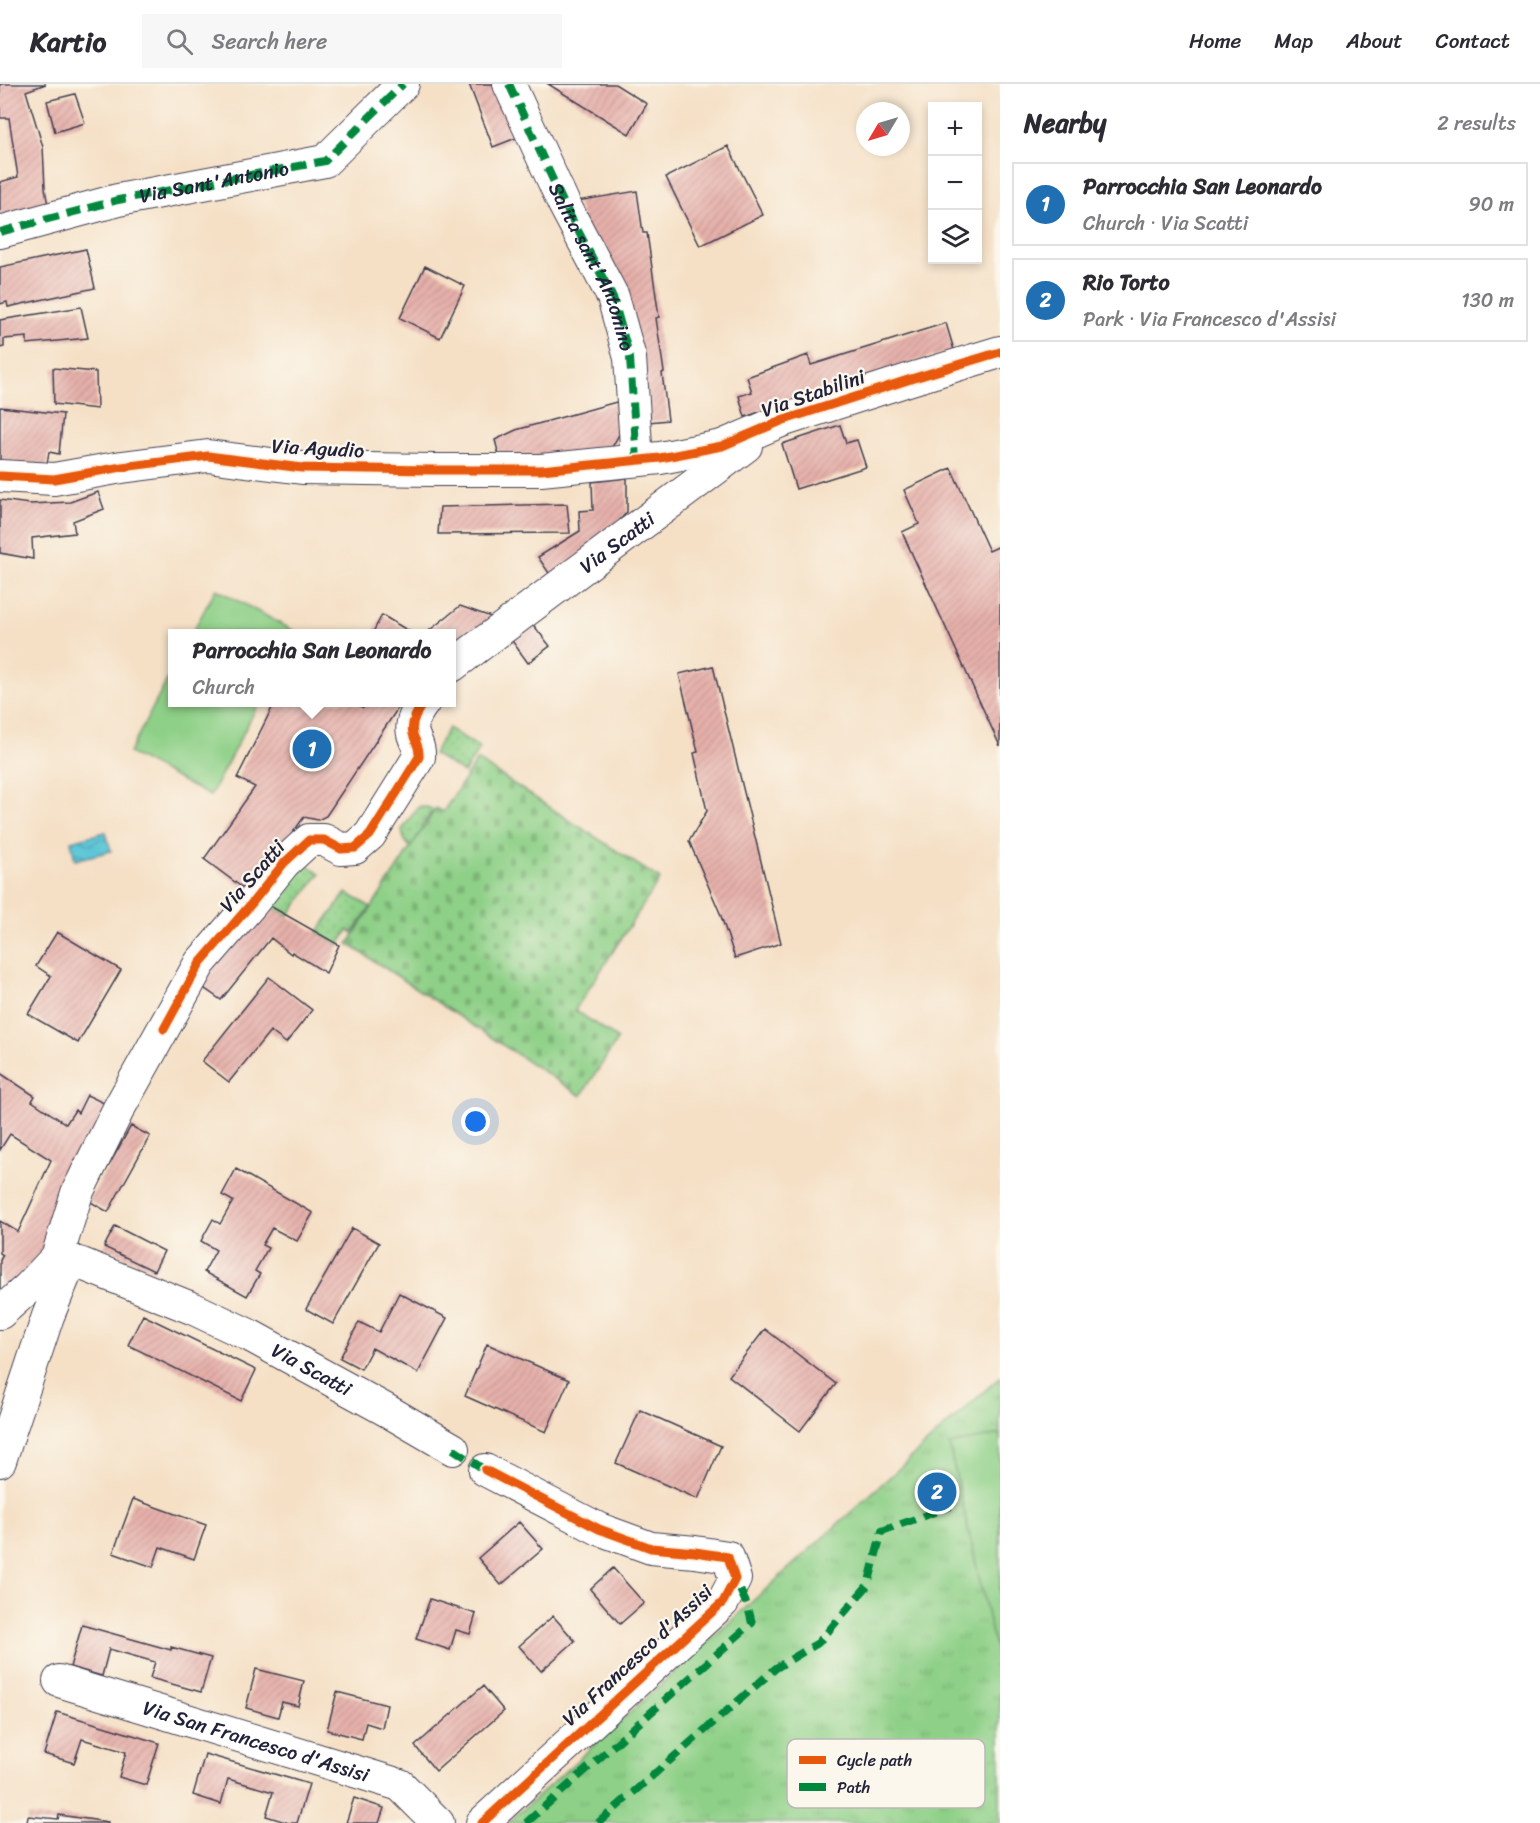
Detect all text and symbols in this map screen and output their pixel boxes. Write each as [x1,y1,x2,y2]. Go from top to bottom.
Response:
search box [142,14,562,68]
text: Kartio [30,17,106,66]
text: Search here [211,22,327,61]
text: Home [1189,22,1241,60]
text: Map [1274,22,1313,60]
text: About [1346,22,1403,60]
text: Contact [1436,22,1510,60]
icon: search [163,25,196,58]
text: Nearby [1024,100,1106,146]
north arrow [856,102,910,156]
map controls [928,102,982,264]
button: + [928,102,982,156]
text: 2 results [1437,106,1516,141]
street label: Via Sant'Antonio [136,151,292,214]
button: − [928,156,982,210]
text: Parrocchia San Leonardo [1083,167,1322,206]
street label: Salita sant'Antonino [538,176,644,355]
text: 1 [1041,187,1050,222]
text: 90 m [1469,187,1514,222]
text: Church · Via Scatti [1083,206,1248,241]
button: layers [928,210,982,264]
text: Rio Torto [1083,263,1170,302]
text: 2 [1040,283,1051,318]
text: 130 m [1461,283,1514,318]
text: Park · Via Francesco d'Assisi [1083,302,1336,337]
street label: Via Stabilini [757,359,870,428]
street label: Via Agudio [271,429,365,468]
street label: Via Scatti [572,502,664,583]
popup [168,629,456,707]
text: Parrocchia San Leonardo [193,631,431,670]
text: Church [193,670,255,705]
pin: 1 [292,726,332,772]
street label: Via Scatti [211,831,295,921]
your location [461,1107,490,1136]
street label: Via Scatti [265,1333,359,1407]
pin: 2 [918,1470,956,1514]
street label: Via Francesco d'Assisi [554,1575,722,1735]
street label: Via San Francesco d'Assisi [139,1691,375,1793]
legend [787,1739,985,1808]
text: Cycle path [837,1746,912,1775]
text: Path [837,1773,870,1802]

